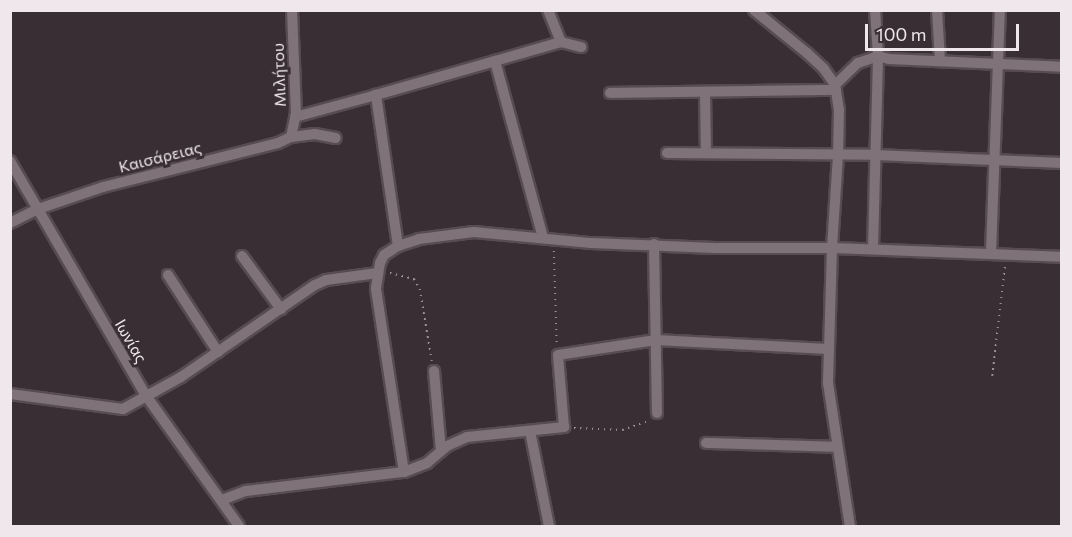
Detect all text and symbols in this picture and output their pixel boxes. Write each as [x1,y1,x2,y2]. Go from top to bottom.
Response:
scale bar [868,12,1022,50]
text: 100 m [876,23,926,45]
street label: Μιλήτου [268,43,290,107]
street label: Καισάρειας [117,137,203,177]
street label: Ιωνίας [111,316,151,366]

